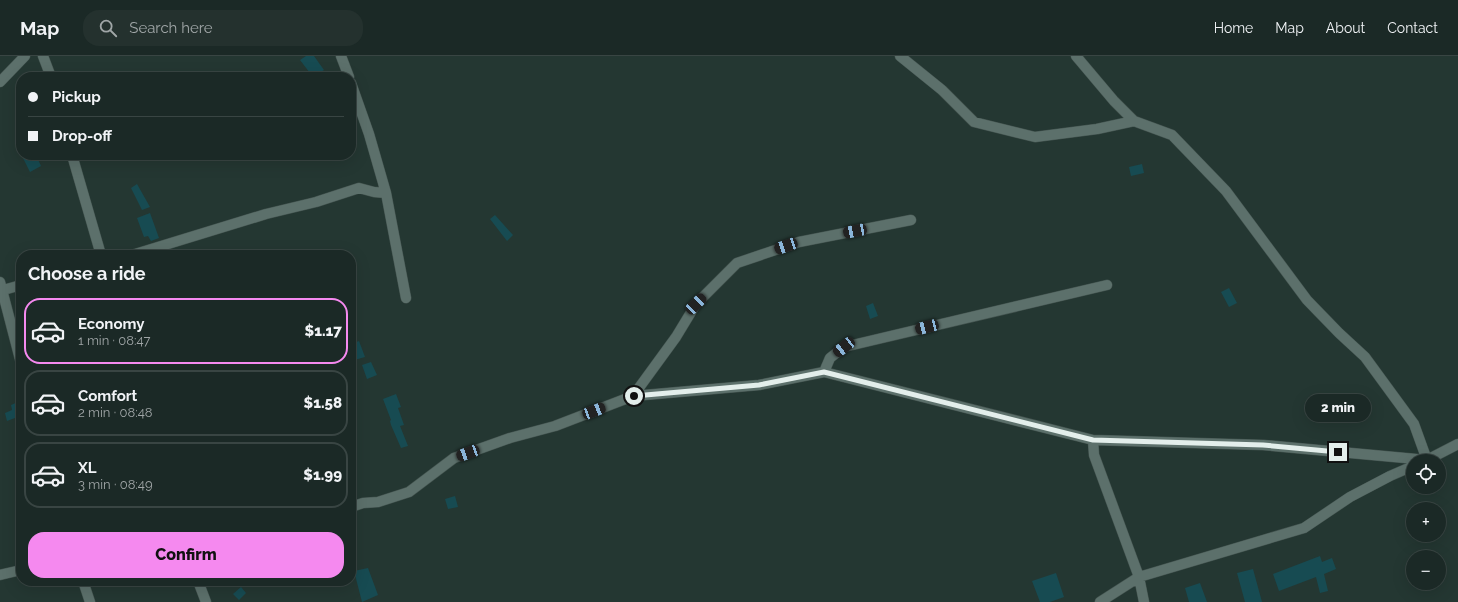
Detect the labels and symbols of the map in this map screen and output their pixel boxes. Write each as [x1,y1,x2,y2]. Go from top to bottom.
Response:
car [842,223,868,239]
car [773,236,799,256]
car [683,291,709,317]
car [914,318,940,336]
car [831,335,857,359]
route start [625,387,643,405]
callout: 2 min [1305,394,1371,422]
car [581,401,607,421]
car [455,443,481,463]
route end [1329,443,1347,461]

